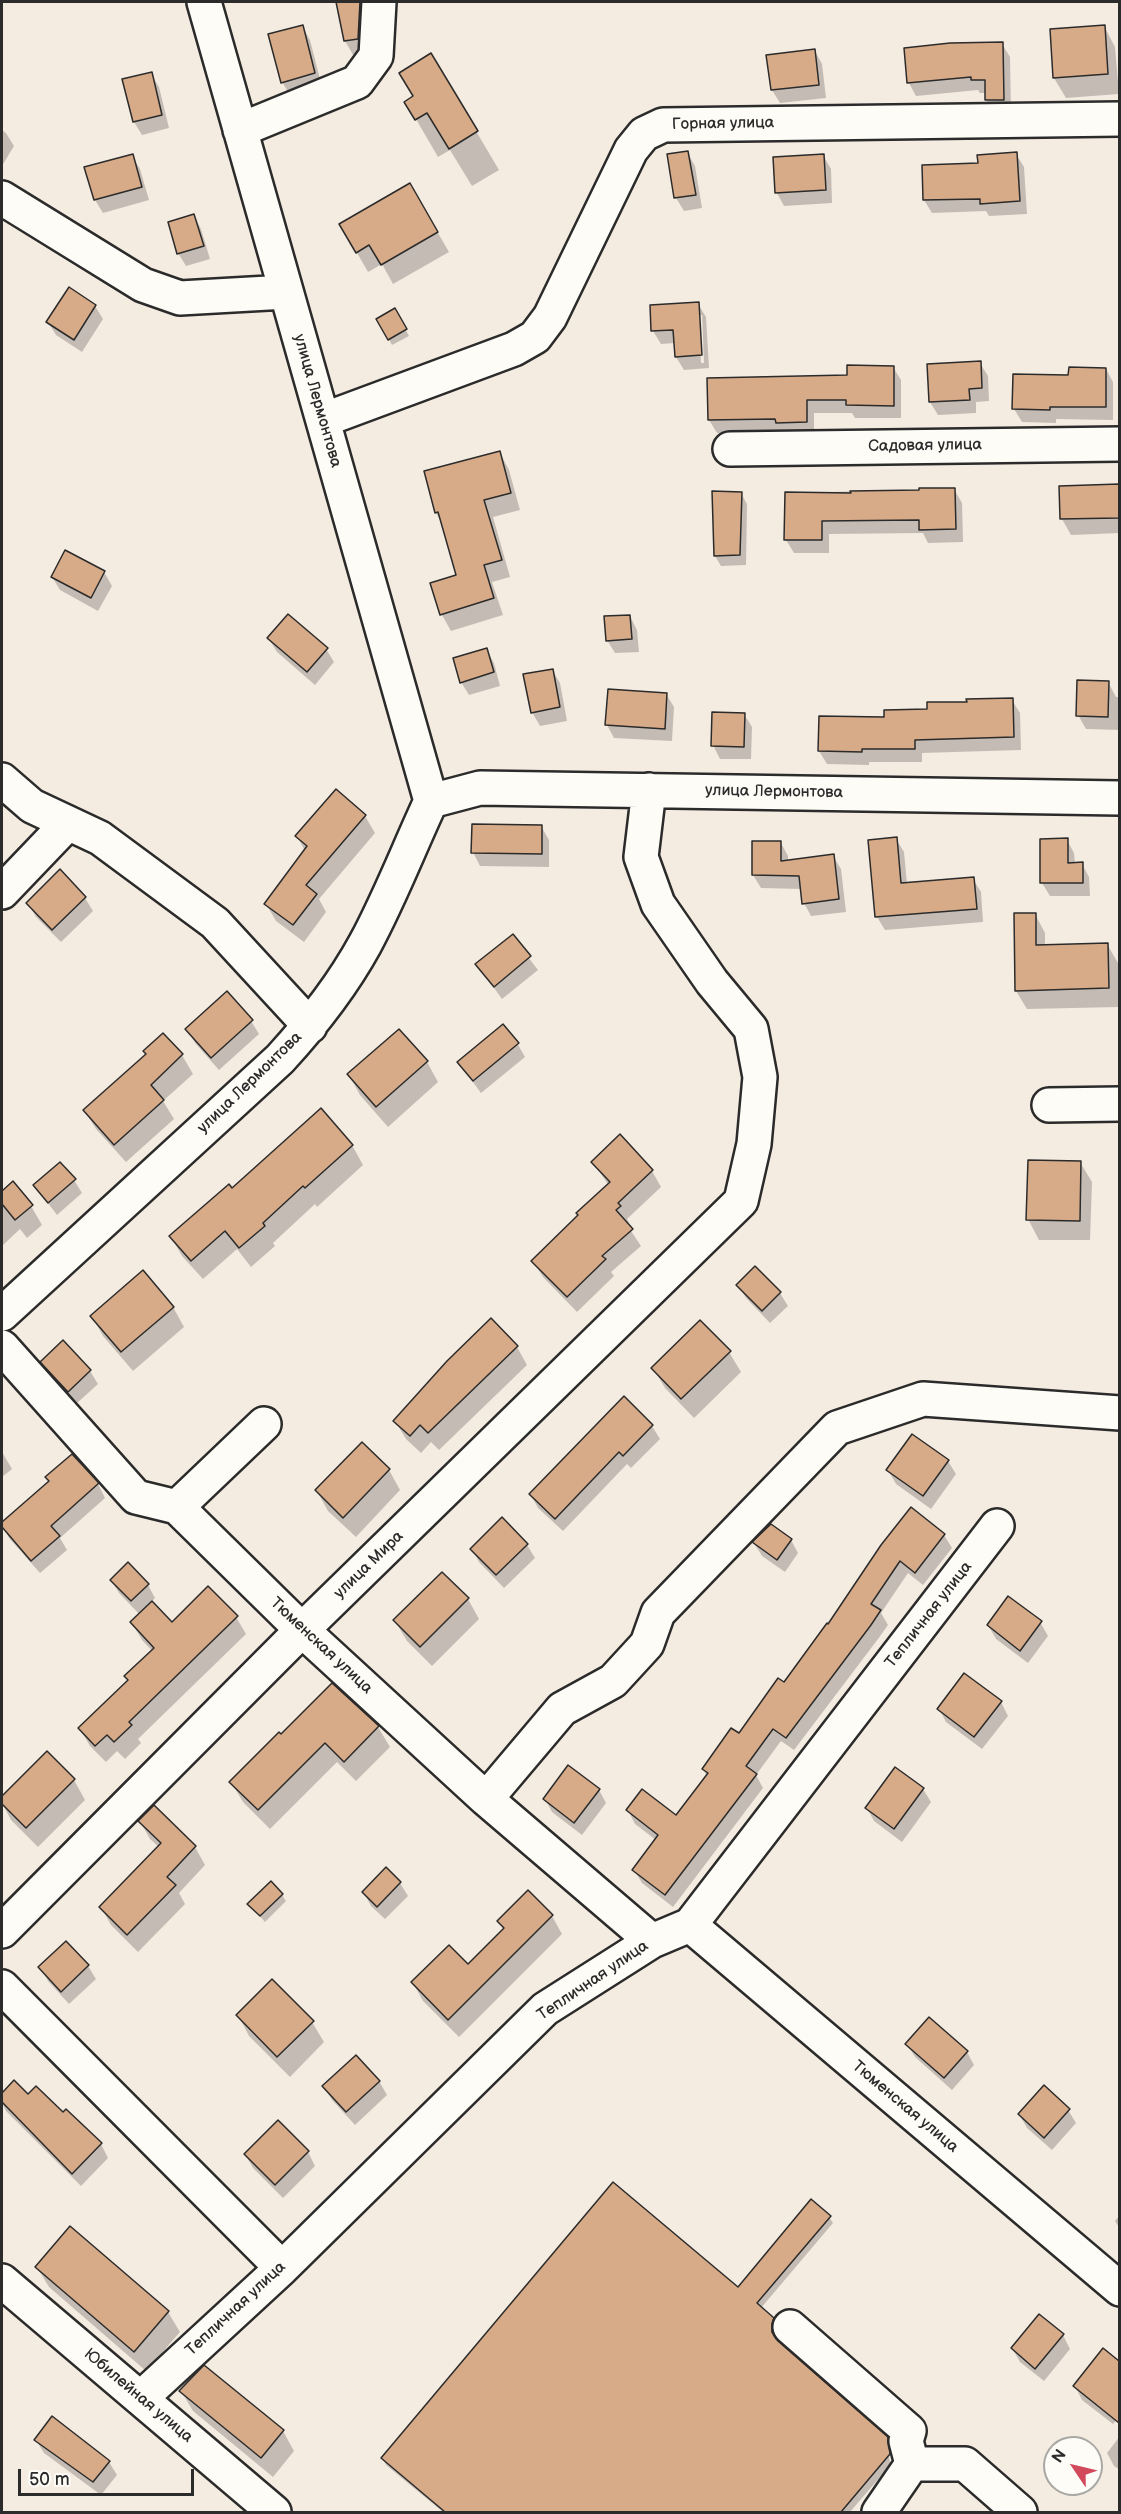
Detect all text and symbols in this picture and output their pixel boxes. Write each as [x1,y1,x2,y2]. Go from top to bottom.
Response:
street label: Горная улица [672,114,774,134]
street label: улица Лермонтова [289,332,345,470]
street label: Садовая улица [868,435,982,457]
street label: улица Лермонтова [705,781,843,803]
street label: улица Лермонтова [194,1028,306,1138]
street label: улица Мира [330,1527,408,1603]
street label: Тепличная улица [881,1558,977,1672]
street label: Тюменская улица [266,1594,376,1698]
street label: Тепличная улица [534,1937,652,2025]
street label: Тюменская улица [848,2057,962,2157]
street label: Тепличная улица [182,2258,290,2360]
street label: Юбилейная улица [80,2345,196,2447]
north arrow [1043,2436,1103,2496]
text: N [1048,2446,1071,2467]
scale bar [21,2457,196,2495]
text: 50 m [29,2469,70,2490]

